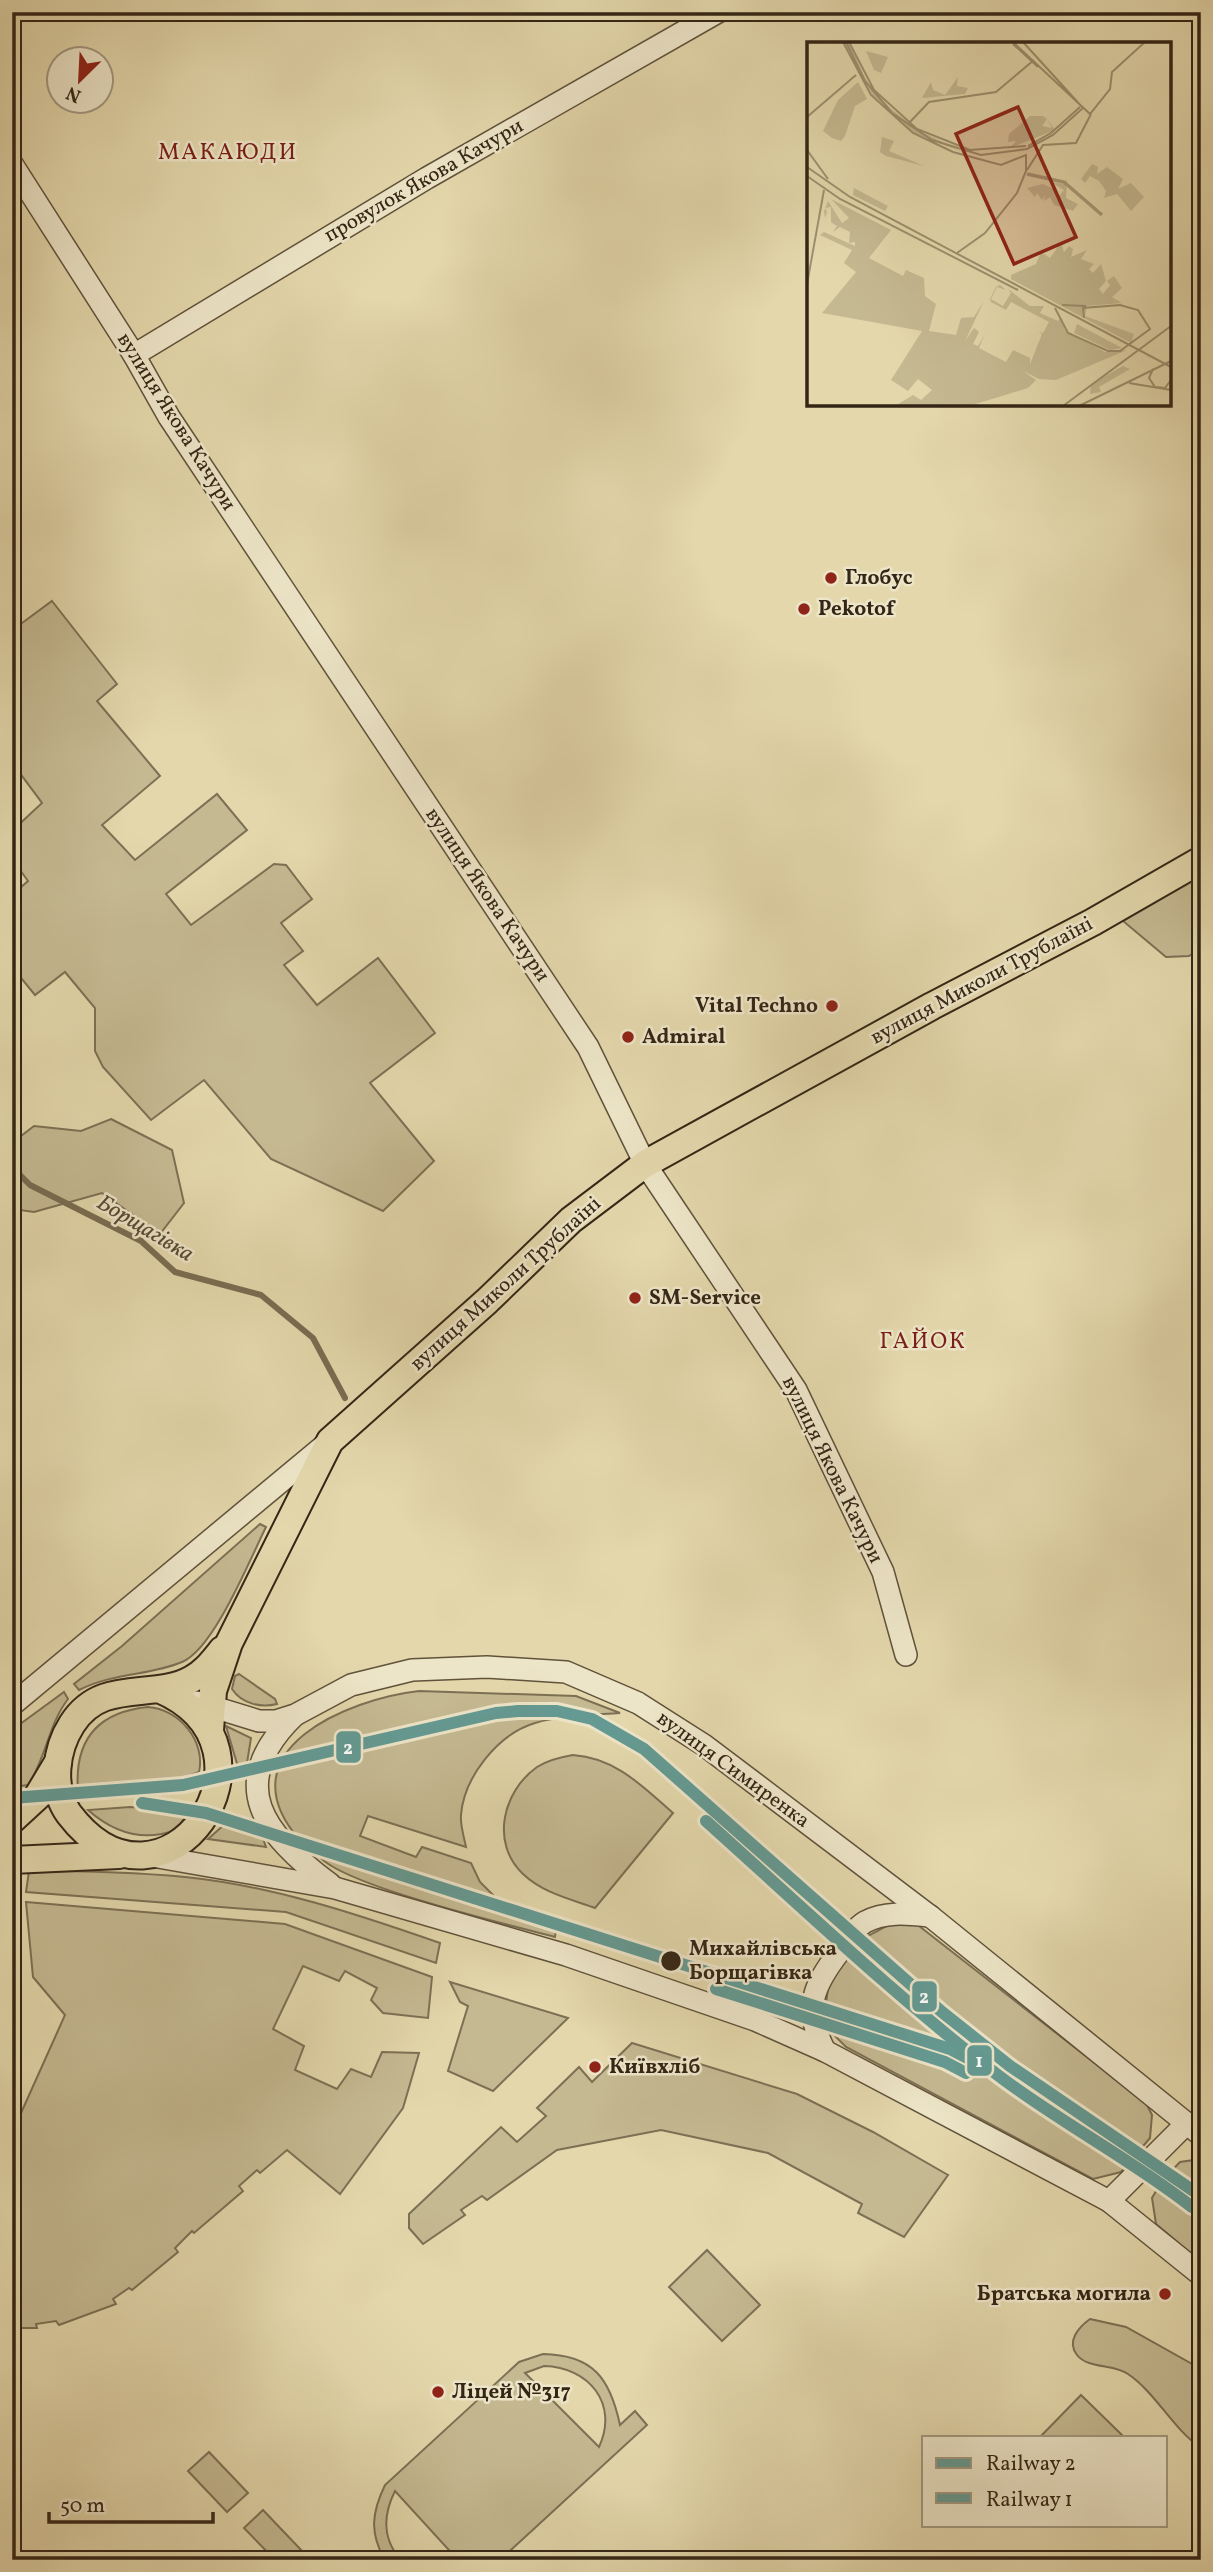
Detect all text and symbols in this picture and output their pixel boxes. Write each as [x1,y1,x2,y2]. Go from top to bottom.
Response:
inset map [807,42,1171,406]
north arrow [46,46,116,116]
text: N [62,79,85,108]
street label: провулок Якова Качури [319,112,529,250]
district label: МАКАЮДИ [158,137,298,169]
street label: вулиця Якова Качури [109,327,243,517]
place label: Глобус [845,564,913,593]
marker: Глобус [823,570,839,586]
place label: Pekotof [818,595,896,624]
marker: Pekotof [796,601,812,617]
street label: вулиця Якова Качури [418,802,556,988]
street label: вулиця Миколи Трублаїні [866,910,1098,1052]
place label: Vital Techno [695,992,818,1021]
marker: Vital Techno [824,998,840,1014]
place label: Admiral [642,1023,726,1052]
marker: Admiral [620,1029,636,1045]
water label: Борщагівка [91,1188,200,1271]
street label: вулиця Миколи Трублаїні [404,1190,608,1378]
place label: SM-Service [649,1284,761,1313]
marker: SM-Service [627,1290,643,1306]
district label: ГАЙОК [879,1326,967,1358]
street label: вулиця Якова Качури [774,1372,890,1569]
street label: вулиця Симиренка [650,1704,816,1836]
line badge: 2 [335,1730,362,1764]
text: 2 [343,1736,353,1762]
place label: Михайлівська Борщагівка [689,1935,837,1988]
marker: Михайлівська Борщагівка [659,1949,683,1973]
line badge: 2 [911,1980,938,2013]
text: 2 [919,1985,929,2011]
line badge: 1 [966,2044,993,2077]
text: 1 [975,2049,983,2075]
place label: Київхліб [609,2053,700,2082]
marker: Київхліб [587,2059,603,2075]
place label: Братська могила [977,2280,1151,2309]
marker: Братська могила [1157,2286,1173,2302]
place label: Ліцей №317 [452,2378,571,2407]
marker: Ліцей №317 [430,2384,446,2400]
legend [922,2436,1168,2526]
text: Railway 2 [986,2450,1076,2479]
scale bar [49,2481,214,2525]
text: Railway 1 [986,2486,1073,2515]
text: 50 m [60,2492,105,2521]

